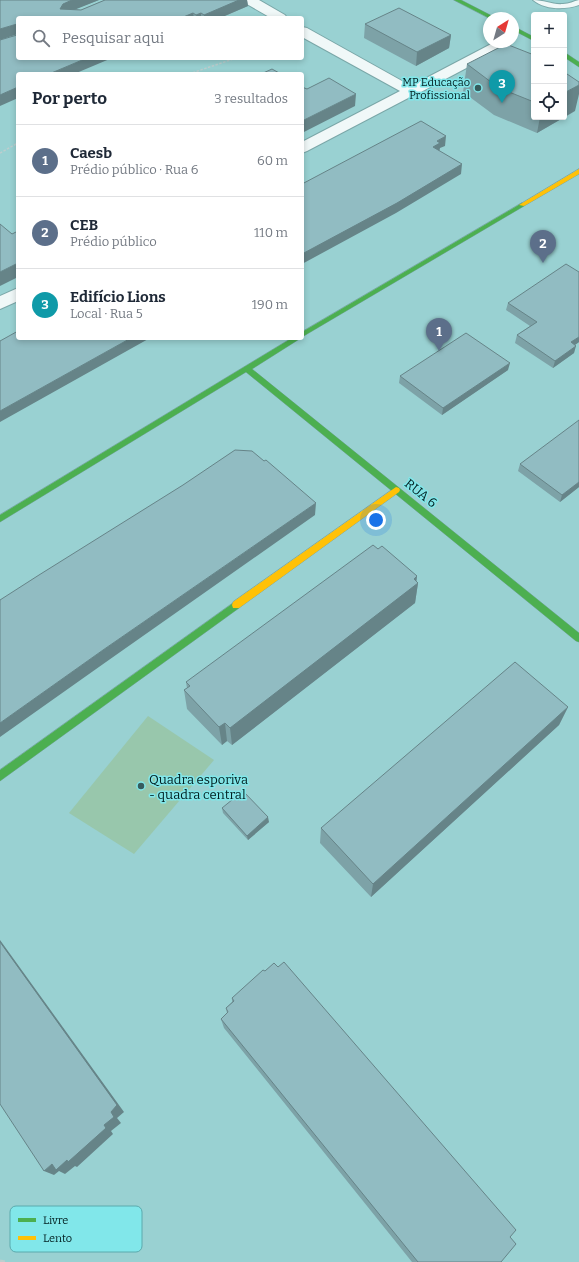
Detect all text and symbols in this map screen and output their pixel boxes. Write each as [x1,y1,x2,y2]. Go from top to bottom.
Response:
north arrow [483,12,519,48]
map controls [531,12,567,120]
button: + [531,12,567,48]
search box [16,16,304,60]
icon: search [30,27,52,49]
text: Pesquisar aqui [62,29,164,47]
button: − [531,48,567,84]
pin: 3 [489,70,515,103]
place label: MP Educação Profissional [402,76,470,102]
marker: MP Educação Profissional [473,83,483,93]
button: locate [531,84,567,120]
text: Por perto [32,88,107,109]
text: 3 resultados [214,91,288,106]
text: Caesb [70,144,112,162]
text: 1 [42,153,48,168]
text: 60 m [257,153,288,168]
text: Prédio público · Rua 6 [70,162,198,177]
text: CEB [70,216,98,234]
text: 2 [41,225,49,240]
text: 110 m [254,225,288,240]
pin: 2 [530,230,556,263]
text: Prédio público [70,234,157,249]
text: Edifício Lions [70,288,166,306]
text: 3 [41,297,49,312]
text: 190 m [252,297,288,312]
text: Local · Rua 5 [70,306,143,321]
pin: 1 [426,318,452,351]
street label: RUA 6 [402,476,440,511]
your location [366,510,386,530]
place label: Quadra esporiva - quadra central [149,772,248,802]
marker: Quadra esporiva - quadra central [136,781,146,791]
legend [10,1206,142,1252]
text: Livre [43,1214,68,1227]
text: Lento [43,1232,72,1245]

